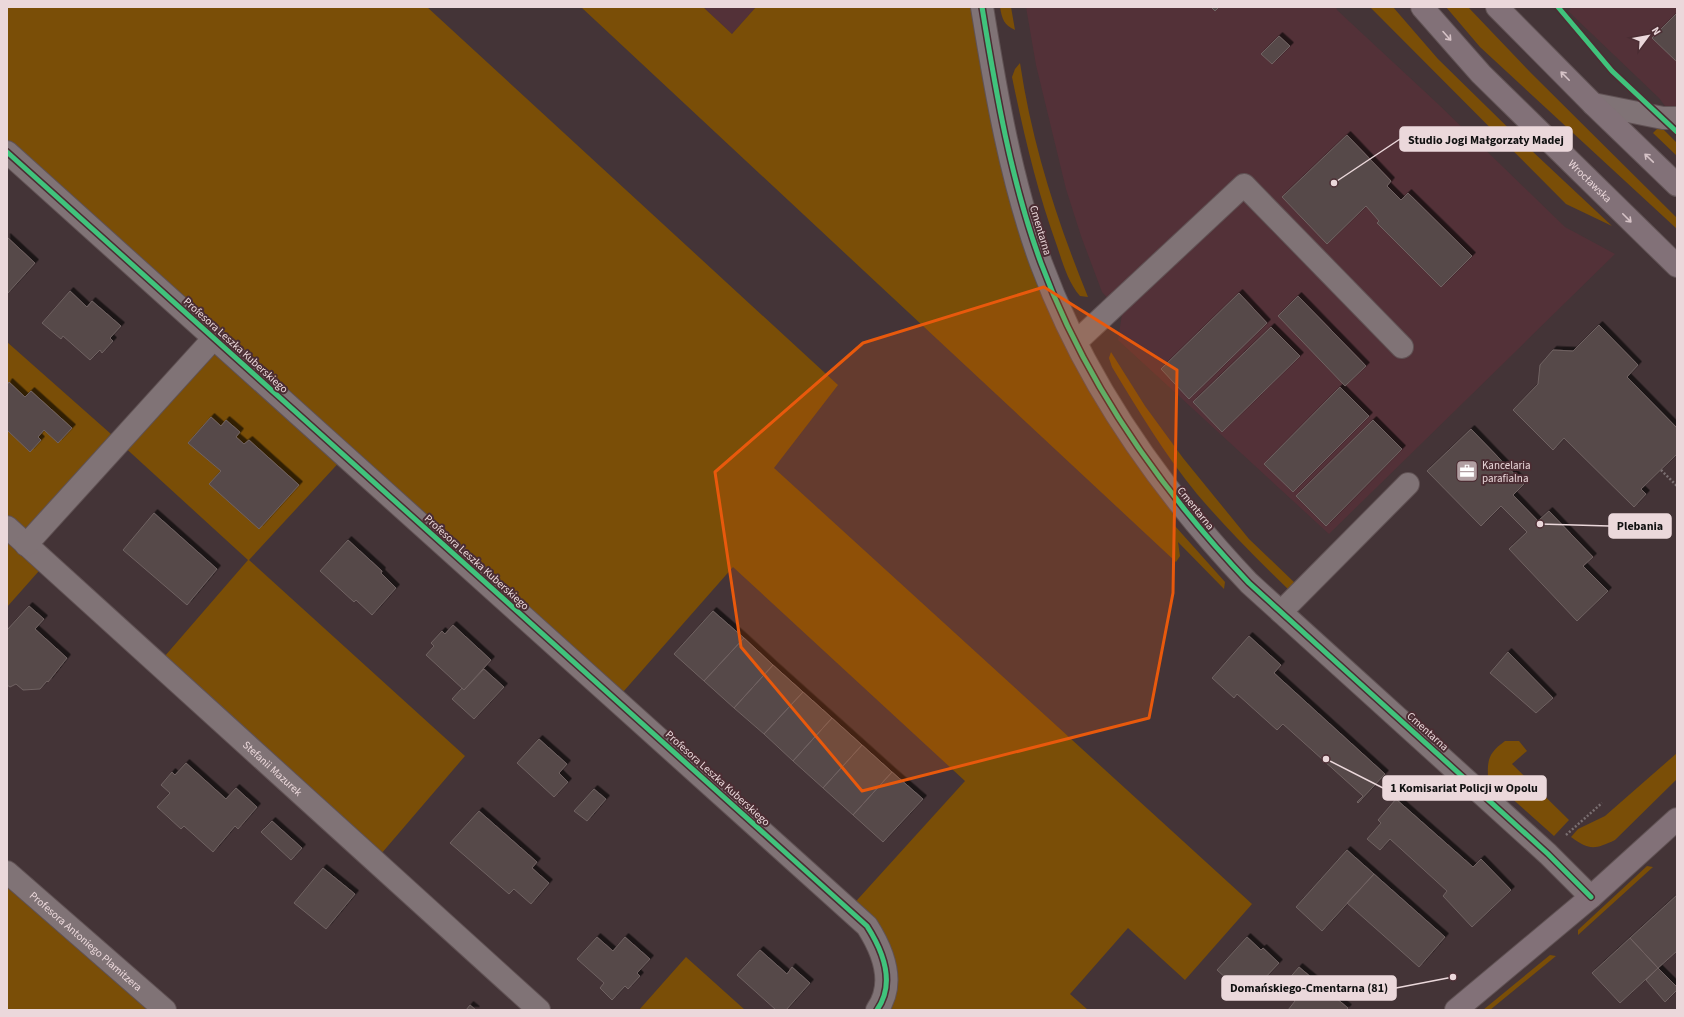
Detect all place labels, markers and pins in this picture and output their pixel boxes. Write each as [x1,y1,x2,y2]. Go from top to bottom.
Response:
callout: Studio Jogi Małgorzaty Madej [1400,127,1572,151]
office icon: Kancelaria parafialna [1454,458,1480,484]
place label: Kancelaria parafialna [1482,458,1531,486]
callout: Plebania [1609,514,1671,538]
callout: 1 Komisariat Policji w Opolu [1383,776,1546,800]
callout: Domańskiego-Cmentarna (81) [1222,976,1396,1000]

